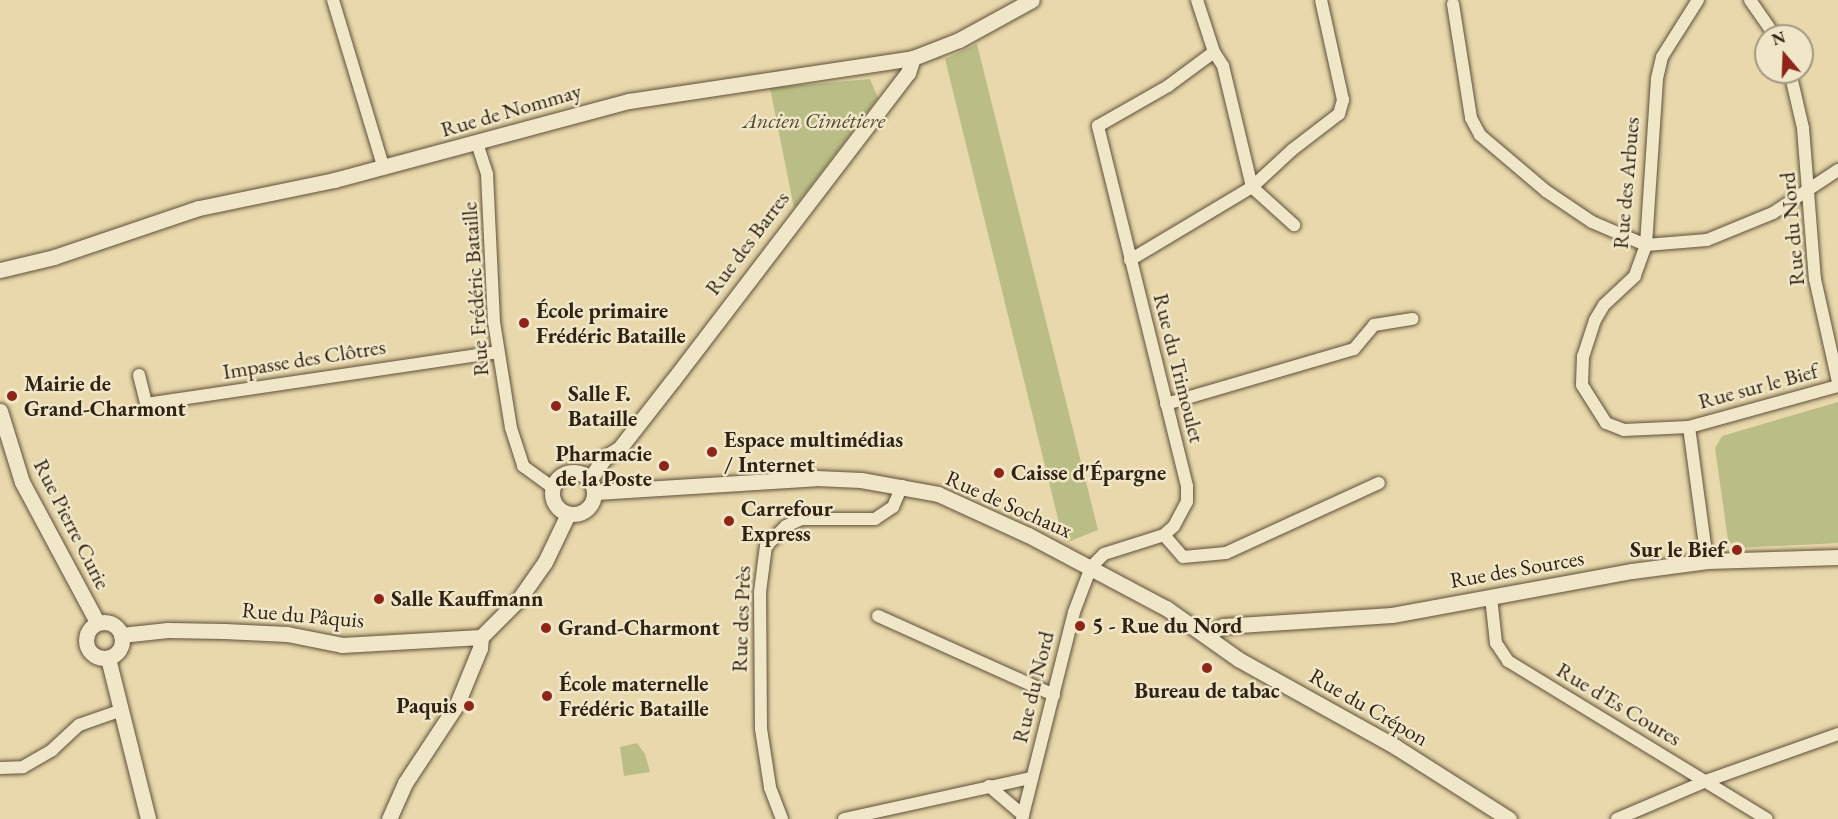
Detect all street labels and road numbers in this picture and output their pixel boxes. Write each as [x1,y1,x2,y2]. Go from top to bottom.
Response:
street label: Rue de Nommay [438,77,584,143]
street label: Rue des Arbues [1607,116,1645,250]
street label: Rue du Nord [1774,171,1810,287]
street label: Rue des Barres [699,186,795,300]
street label: Rue Frédéric Bataille [456,201,494,377]
street label: Rue du Trimoulet [1148,291,1210,445]
street label: Impasse des Clôtres [221,333,387,385]
street label: Rue sur le Bief [1695,357,1821,415]
street label: Rue Pierre Curie [28,454,116,594]
street label: Rue de Sochaux [942,464,1076,544]
street label: Rue des Sources [1448,544,1586,594]
street label: Rue des Près [726,565,756,673]
street label: Rue du Pâquis [241,596,365,634]
street label: Rue du Nord [1006,628,1060,746]
street label: Rue d'Es Coures [1552,656,1686,752]
street label: Rue du Crépon [1305,662,1433,752]

